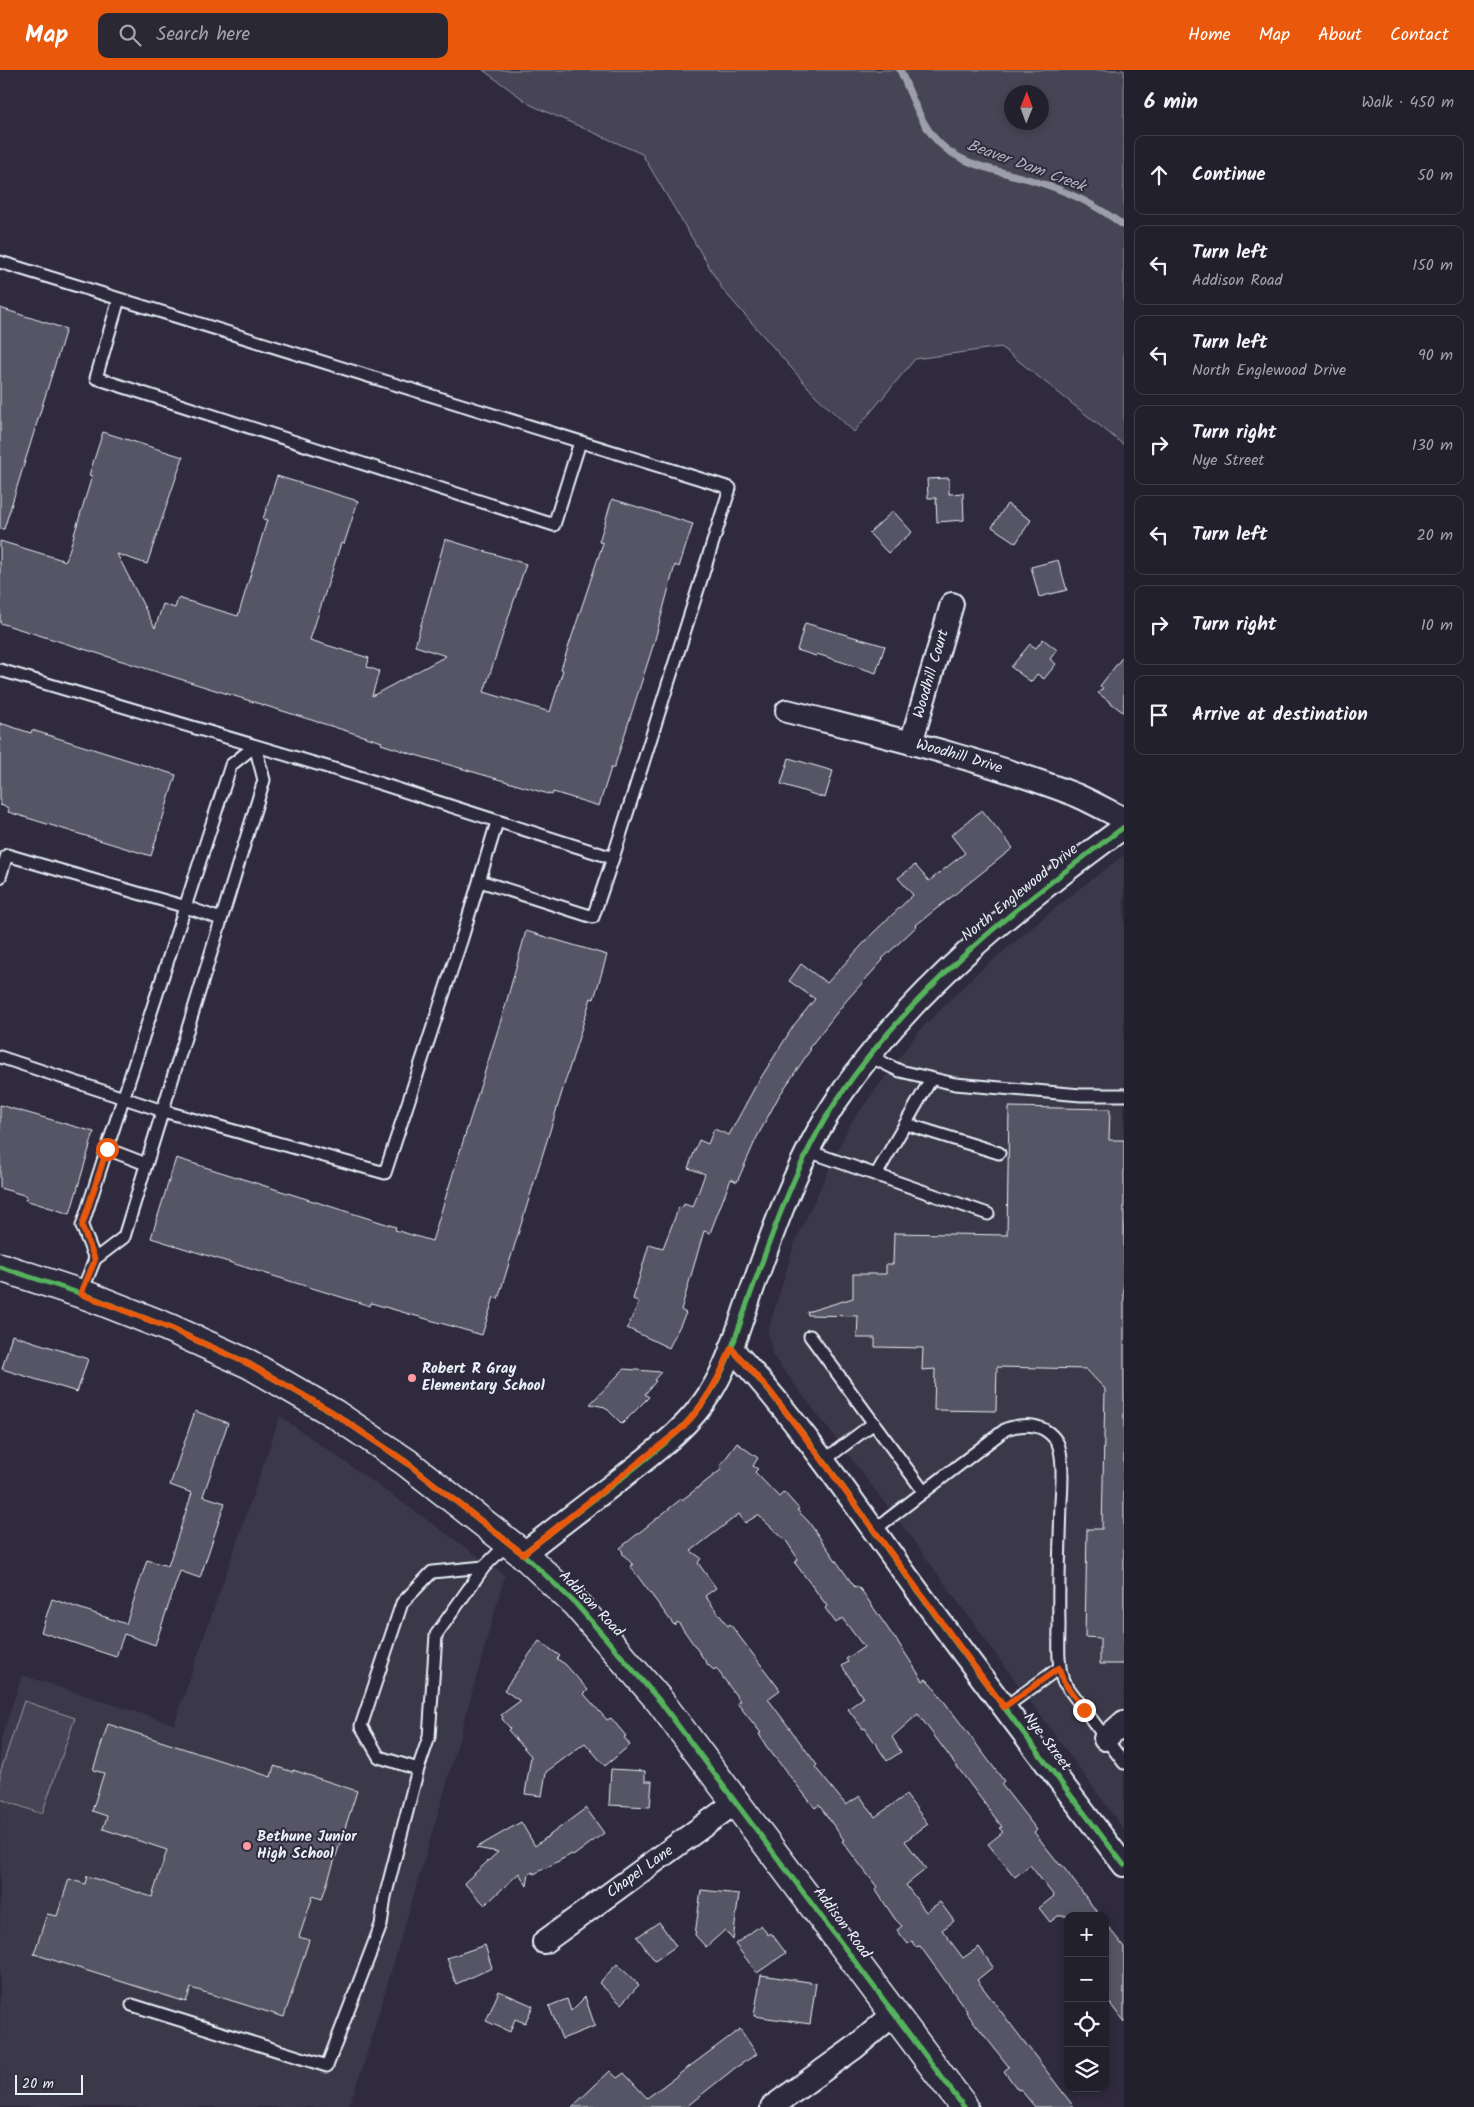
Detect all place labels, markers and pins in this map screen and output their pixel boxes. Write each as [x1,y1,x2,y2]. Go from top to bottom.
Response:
place label: Robert R Gray Elementary School [422,1357,545,1398]
marker: Robert R Gray Elementary School [406,1372,418,1384]
place label: Bethune Junior High School [257,1825,357,1866]
marker: Bethune Junior High School [241,1840,253,1852]

